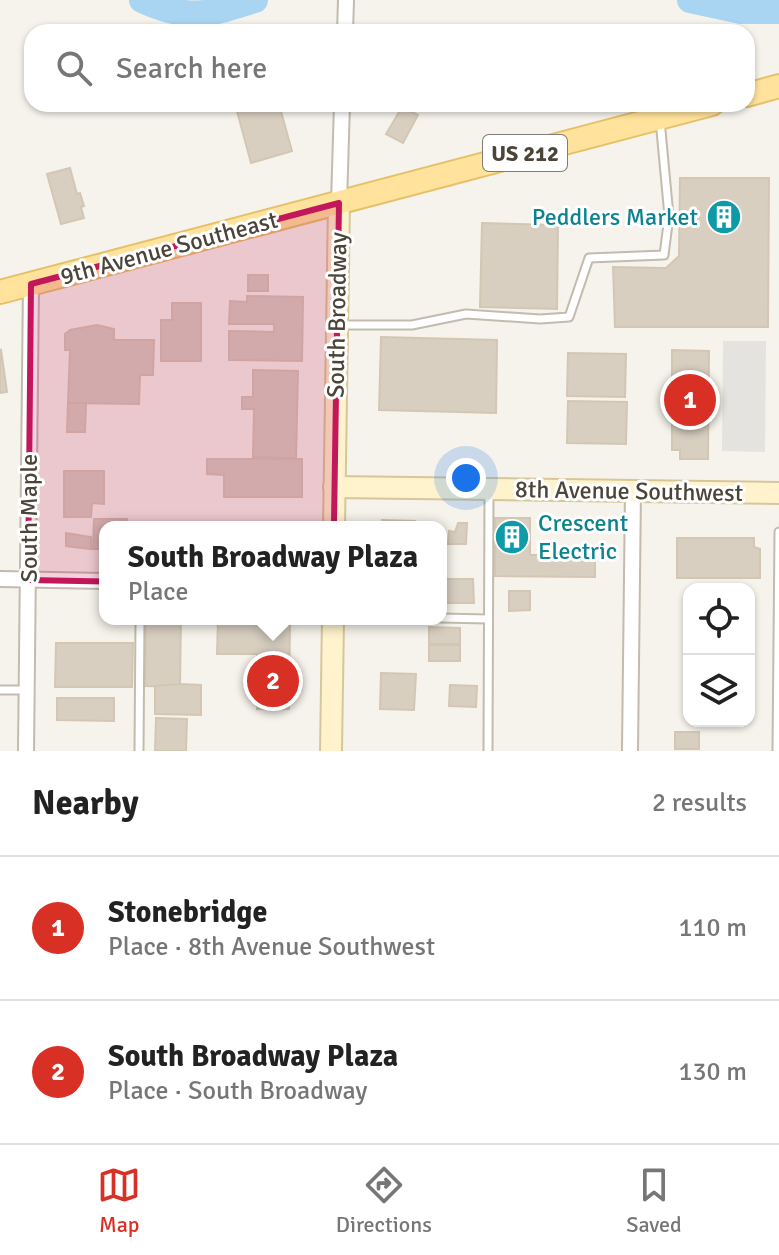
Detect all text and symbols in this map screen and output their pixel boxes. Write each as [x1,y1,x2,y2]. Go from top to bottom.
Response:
search box [24,24,755,112]
icon: search [52,46,96,90]
text: Search here [116,50,267,87]
road number: US 212 [483,135,567,171]
building icon: Peddlers Market [705,198,743,236]
place label: Peddlers Market [532,202,698,232]
street label: 9th Avenue Southeast [57,205,281,291]
street label: South Broadway [321,232,353,398]
pin: 1 [664,370,716,430]
street label: South Maple [14,454,44,582]
your location [446,458,486,498]
street label: 8th Avenue Southwest [515,474,743,508]
place label: Crescent Electric [538,508,628,566]
building icon: Crescent Electric [493,518,531,556]
popup [99,521,447,625]
text: South Broadway Plaza [128,539,418,576]
text: Place [128,576,189,608]
map controls [683,583,755,727]
button: locate [683,583,755,655]
pin: 2 [247,651,299,711]
button: layers [683,655,755,727]
text: Nearby [32,782,139,824]
text: 2 results [652,787,747,819]
text: Stonebridge [108,894,267,931]
text: 1 [51,912,65,944]
text: 110 m [678,912,747,944]
text: Place · 8th Avenue Southwest [108,931,435,963]
text: South Broadway Plaza [108,1038,398,1075]
text: 2 [51,1056,65,1088]
text: 130 m [678,1056,747,1088]
text: Place · South Broadway [108,1075,367,1107]
tab: Map [97,1163,141,1238]
tab: Directions [336,1163,432,1238]
tab: Saved [626,1163,682,1238]

